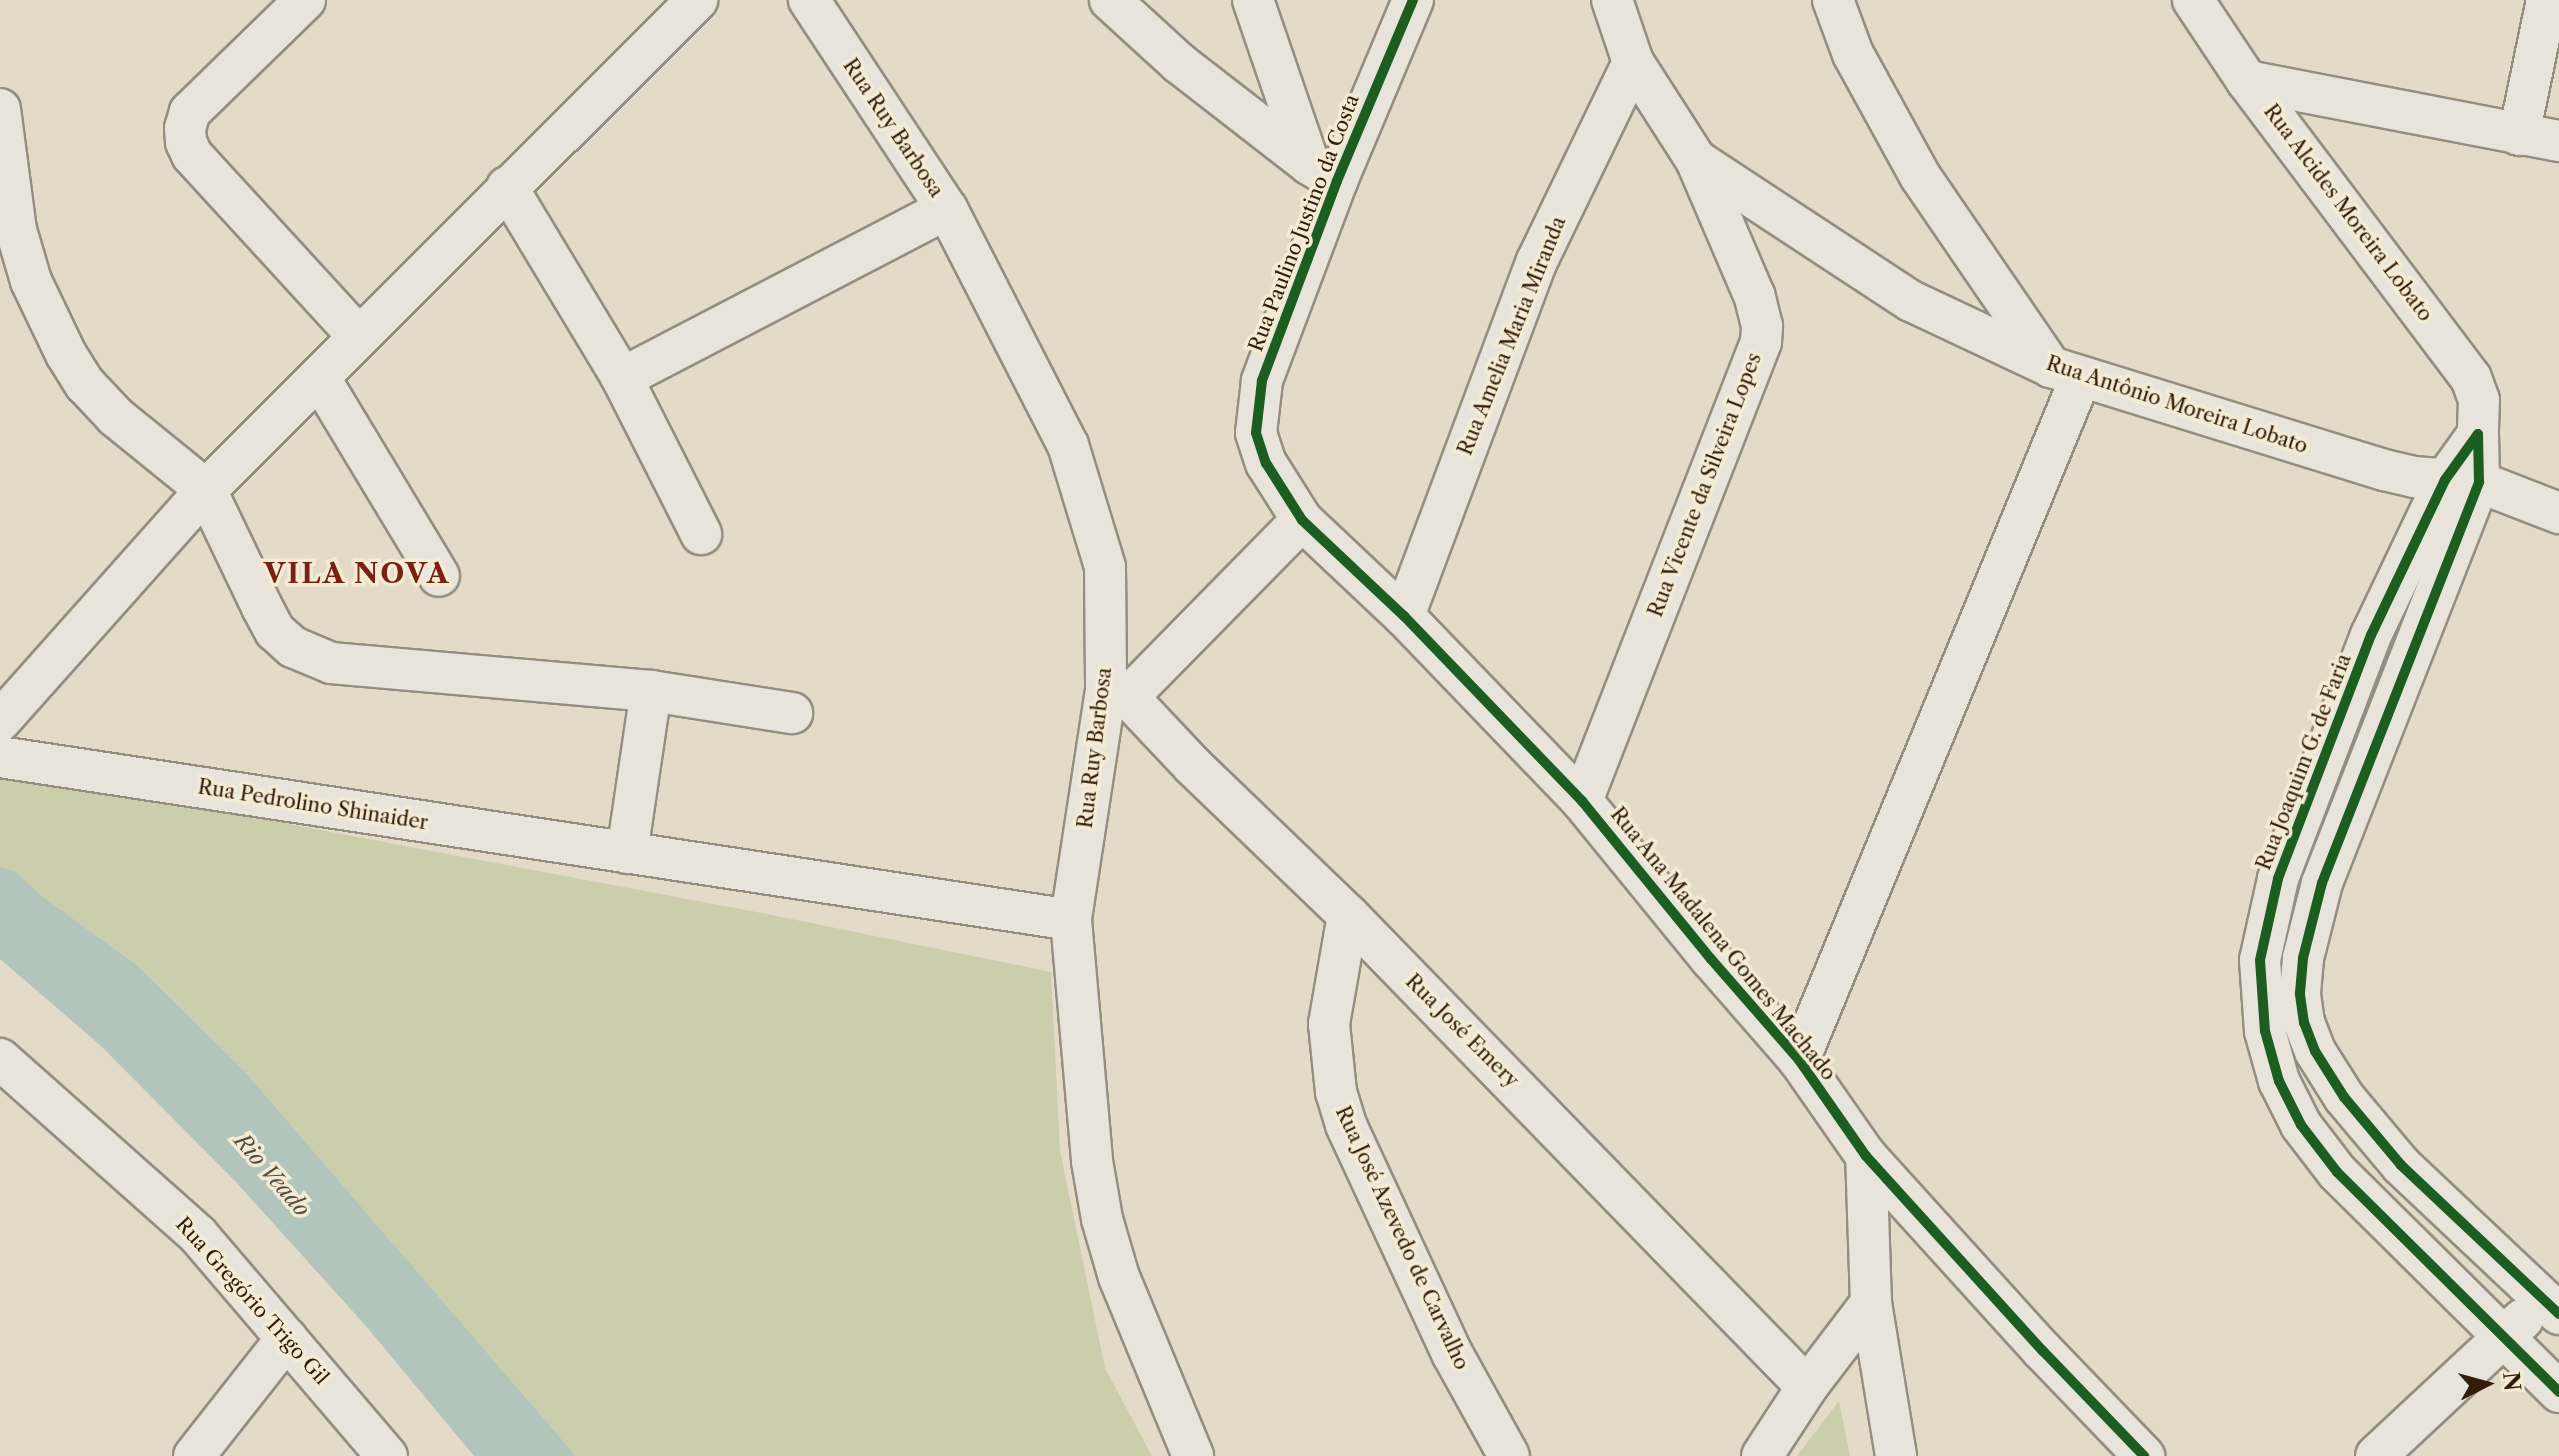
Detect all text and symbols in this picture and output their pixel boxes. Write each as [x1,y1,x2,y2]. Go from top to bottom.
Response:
street label: Rua Ruy Barbosa [838,54,948,202]
street label: Rua Paulino Justino da Costa [1244,91,1364,355]
street label: Rua Alcides Moreira Lobato [2258,99,2438,327]
street label: Rua Amelia Maria Miranda [1453,212,1571,460]
street label: Rua Vicente da Silveira Lopes [1643,349,1767,621]
street label: Rua Antônio Moreira Lobato [2043,351,2311,459]
district label: VILA NOVA [263,556,451,590]
street label: Rua Joaquim G. de Faria [2252,650,2356,874]
street label: Rua Ruy Barbosa [1073,666,1117,830]
street label: Rua Pedrolino Shinaider [196,775,430,835]
street label: Rua Ana Madalena Gomes Machado [1605,802,1841,1086]
street label: Rua José Emery [1400,969,1524,1093]
street label: Rua José Azevedo de Carvalho [1330,1102,1474,1374]
water label: Rio Veado [229,1128,315,1222]
street label: Rua Gregório Trigo Gil [170,1212,334,1390]
north arrow [2447,1344,2527,1424]
text: N [2497,1371,2526,1392]

